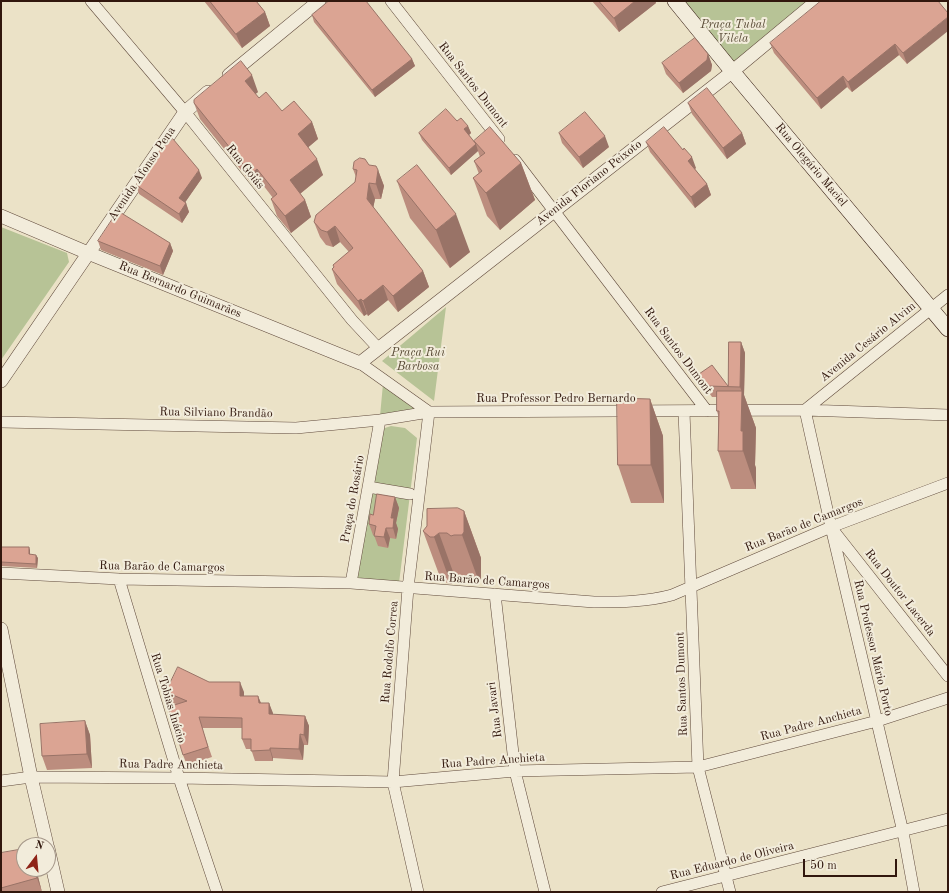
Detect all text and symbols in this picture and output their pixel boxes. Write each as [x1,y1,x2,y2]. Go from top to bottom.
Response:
park label: Praça Tubal Vilela [700,18,766,46]
street label: Rua Santos Dumont [435,39,511,131]
street label: Rua Olegário Maciel [772,120,850,210]
street label: Avenida Afonso Pena [105,124,179,224]
street label: Avenida Floriano Peixoto [533,137,645,229]
street label: Rua Goiás [223,142,267,192]
street label: Rua Bernardo Guimarães [116,259,244,321]
street label: Avenida Cesário Alvim [817,299,919,385]
street label: Rua Santos Dumont [641,305,715,397]
park label: Praça Rui Barbosa [391,346,445,374]
street label: Rua Professor Pedro Bernardo [476,392,636,406]
street label: Rua Silviano Brandão [159,405,273,421]
street label: Praça do Rosário [338,454,368,544]
street label: Rua Barão de Camargos [743,495,865,555]
street label: Rua Doutor Lacerda [862,547,938,639]
street label: Rua Barão de Camargos [99,559,225,575]
street label: Rua Barão de Camargos [424,569,550,593]
street label: Rua Professor Mário Porto [850,578,896,718]
street label: Rua Rodolfo Correa [378,600,402,704]
street label: Rua Santos Dumont [673,631,691,737]
street label: Rua Tobias Inácio [147,651,189,745]
street label: Rua Javari [484,681,506,739]
street label: Rua Padre Anchieta [759,704,863,744]
street label: Rua Padre Anchieta [441,750,545,772]
street label: Rua Padre Anchieta [119,757,223,773]
north arrow [16,837,56,877]
street label: Rua Eduardo de Oliveira [669,839,795,883]
text: N [34,840,45,852]
scale bar [805,851,899,877]
text: 50 m [810,860,837,872]

